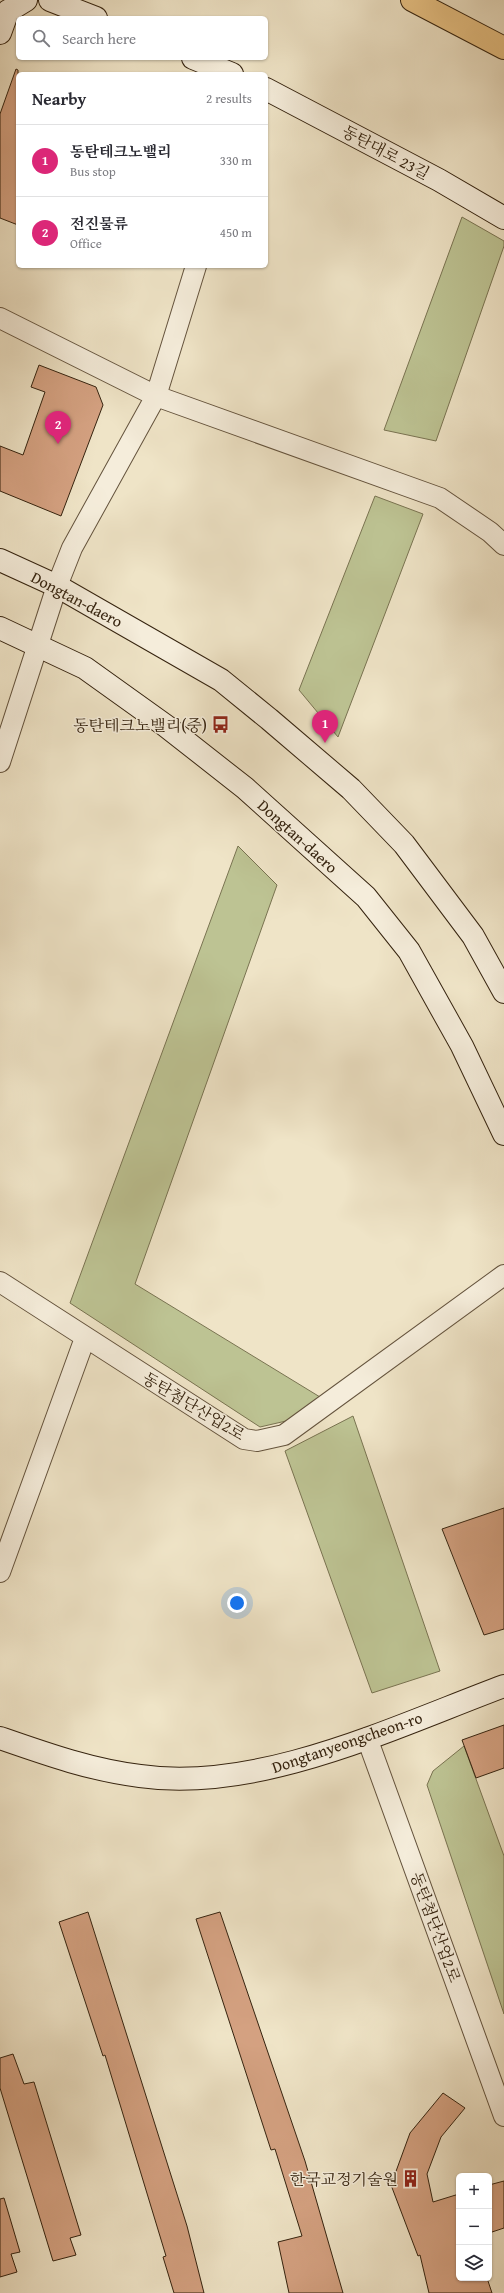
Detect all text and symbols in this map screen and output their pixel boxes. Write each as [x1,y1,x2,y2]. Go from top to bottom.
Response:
search box [16,16,268,60]
icon: search [30,27,52,49]
text: Search here [62,28,136,49]
text: Nearby [32,86,86,111]
text: 2 results [206,89,252,108]
street label: 동탄대로 23길 [338,119,434,185]
text: 동탄테크노밸리 [70,141,171,162]
text: 1 [42,151,48,170]
text: 330 m [220,151,252,170]
text: Bus stop [70,162,116,181]
text: 전진물류 [70,213,128,234]
text: 2 [42,223,48,242]
text: 450 m [220,223,252,242]
text: Office [70,234,102,253]
pin: 2 [45,411,71,444]
street label: Dongtan-daero [27,565,127,633]
pin: 1 [312,710,338,743]
place label: 동탄테크노밸리(중) [73,713,207,737]
bus stop icon: 동탄테크노밸리(중) [210,715,230,735]
street label: Dongtan-daero [253,793,343,879]
street label: 동탄첨단산업2로 [138,1366,250,1446]
your location [227,1593,247,1613]
street label: Dongtanyeongcheon-ro [268,1705,426,1779]
street label: 동탄첨단산업2로 [405,1868,467,1986]
place label: 한국교정기술원 [290,2167,398,2191]
building icon: 한국교정기술원 [401,2169,421,2189]
map controls [456,2173,492,2281]
button: + [456,2173,492,2209]
button: − [456,2209,492,2245]
button: layers [456,2245,492,2281]

